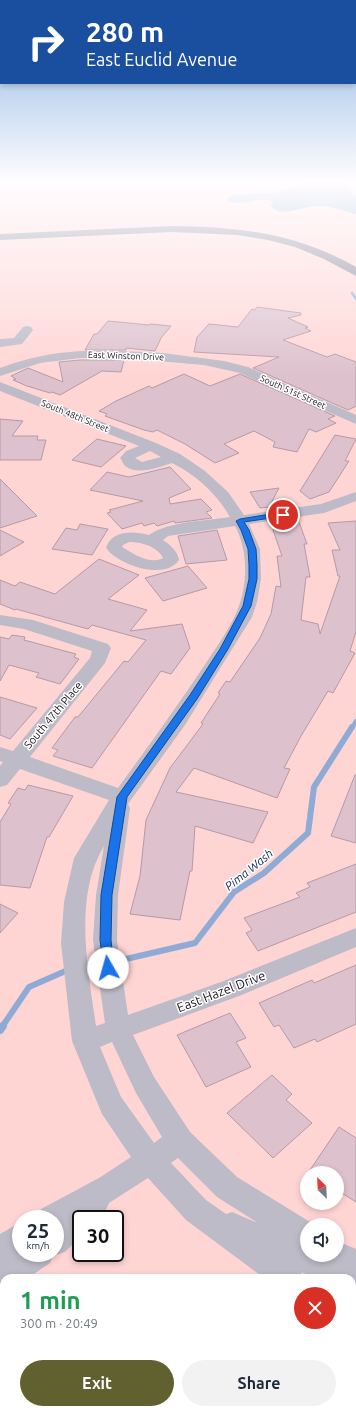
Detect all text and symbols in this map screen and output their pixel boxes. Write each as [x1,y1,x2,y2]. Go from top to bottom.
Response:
icon: right [20,16,72,68]
text: 280 m [86,16,164,47]
text: East Euclid Avenue [86,49,237,69]
street label: East Winston Drive [88,350,164,362]
street label: South 51st Street [259,373,328,411]
street label: South 48th Street [40,398,111,434]
pin [266,498,300,532]
icon: arrive [272,504,294,526]
street label: South 47th Place [22,679,84,751]
water label: Pima Wash [222,846,275,893]
position arrow [87,947,129,989]
street label: East Hazel Drive [175,968,267,1014]
north arrow [300,1166,344,1210]
map controls [300,1166,344,1262]
speed limit sign: 30 [72,1210,124,1262]
button: sound [300,1218,344,1262]
text: 25 [27,1219,49,1242]
text: km/h [26,1240,50,1251]
text: 1 min [20,1287,81,1314]
button: close [294,1287,336,1329]
text: 300 m · 20:49 [20,1316,98,1330]
button: Exit [20,1360,174,1406]
button: Share [182,1360,336,1406]

